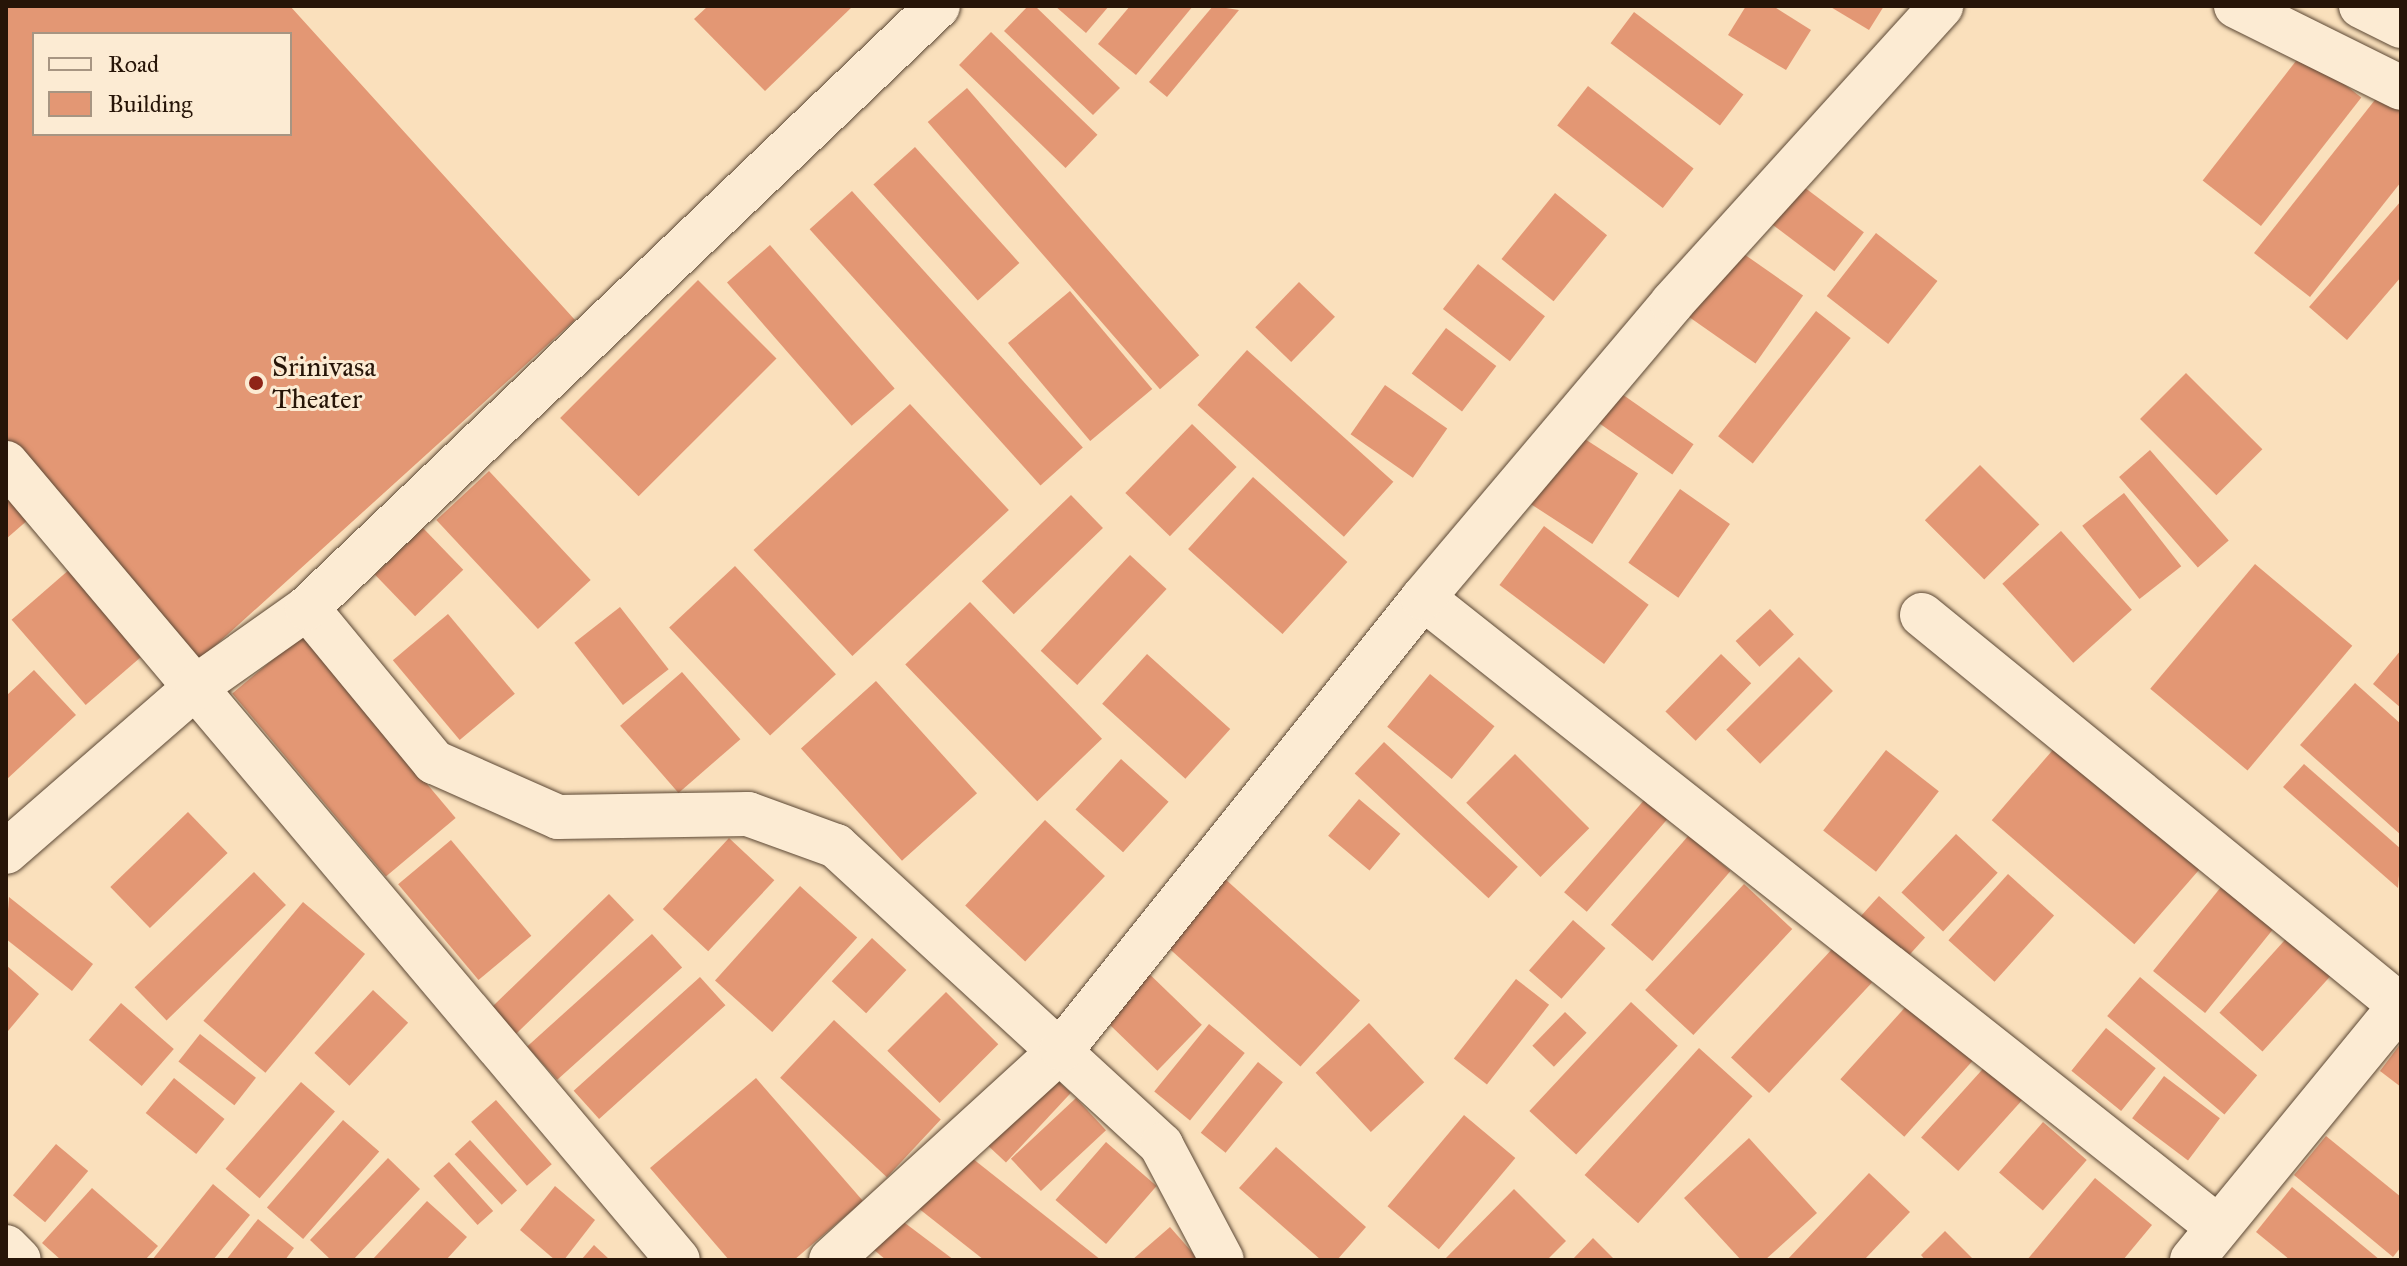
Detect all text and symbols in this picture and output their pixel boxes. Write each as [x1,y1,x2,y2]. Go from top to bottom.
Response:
legend [32,32,292,136]
text: Road [108,49,159,79]
text: Building [108,89,193,119]
place label: Srinivasa Theater [272,350,376,416]
marker: Srinivasa Theater [247,374,265,392]

